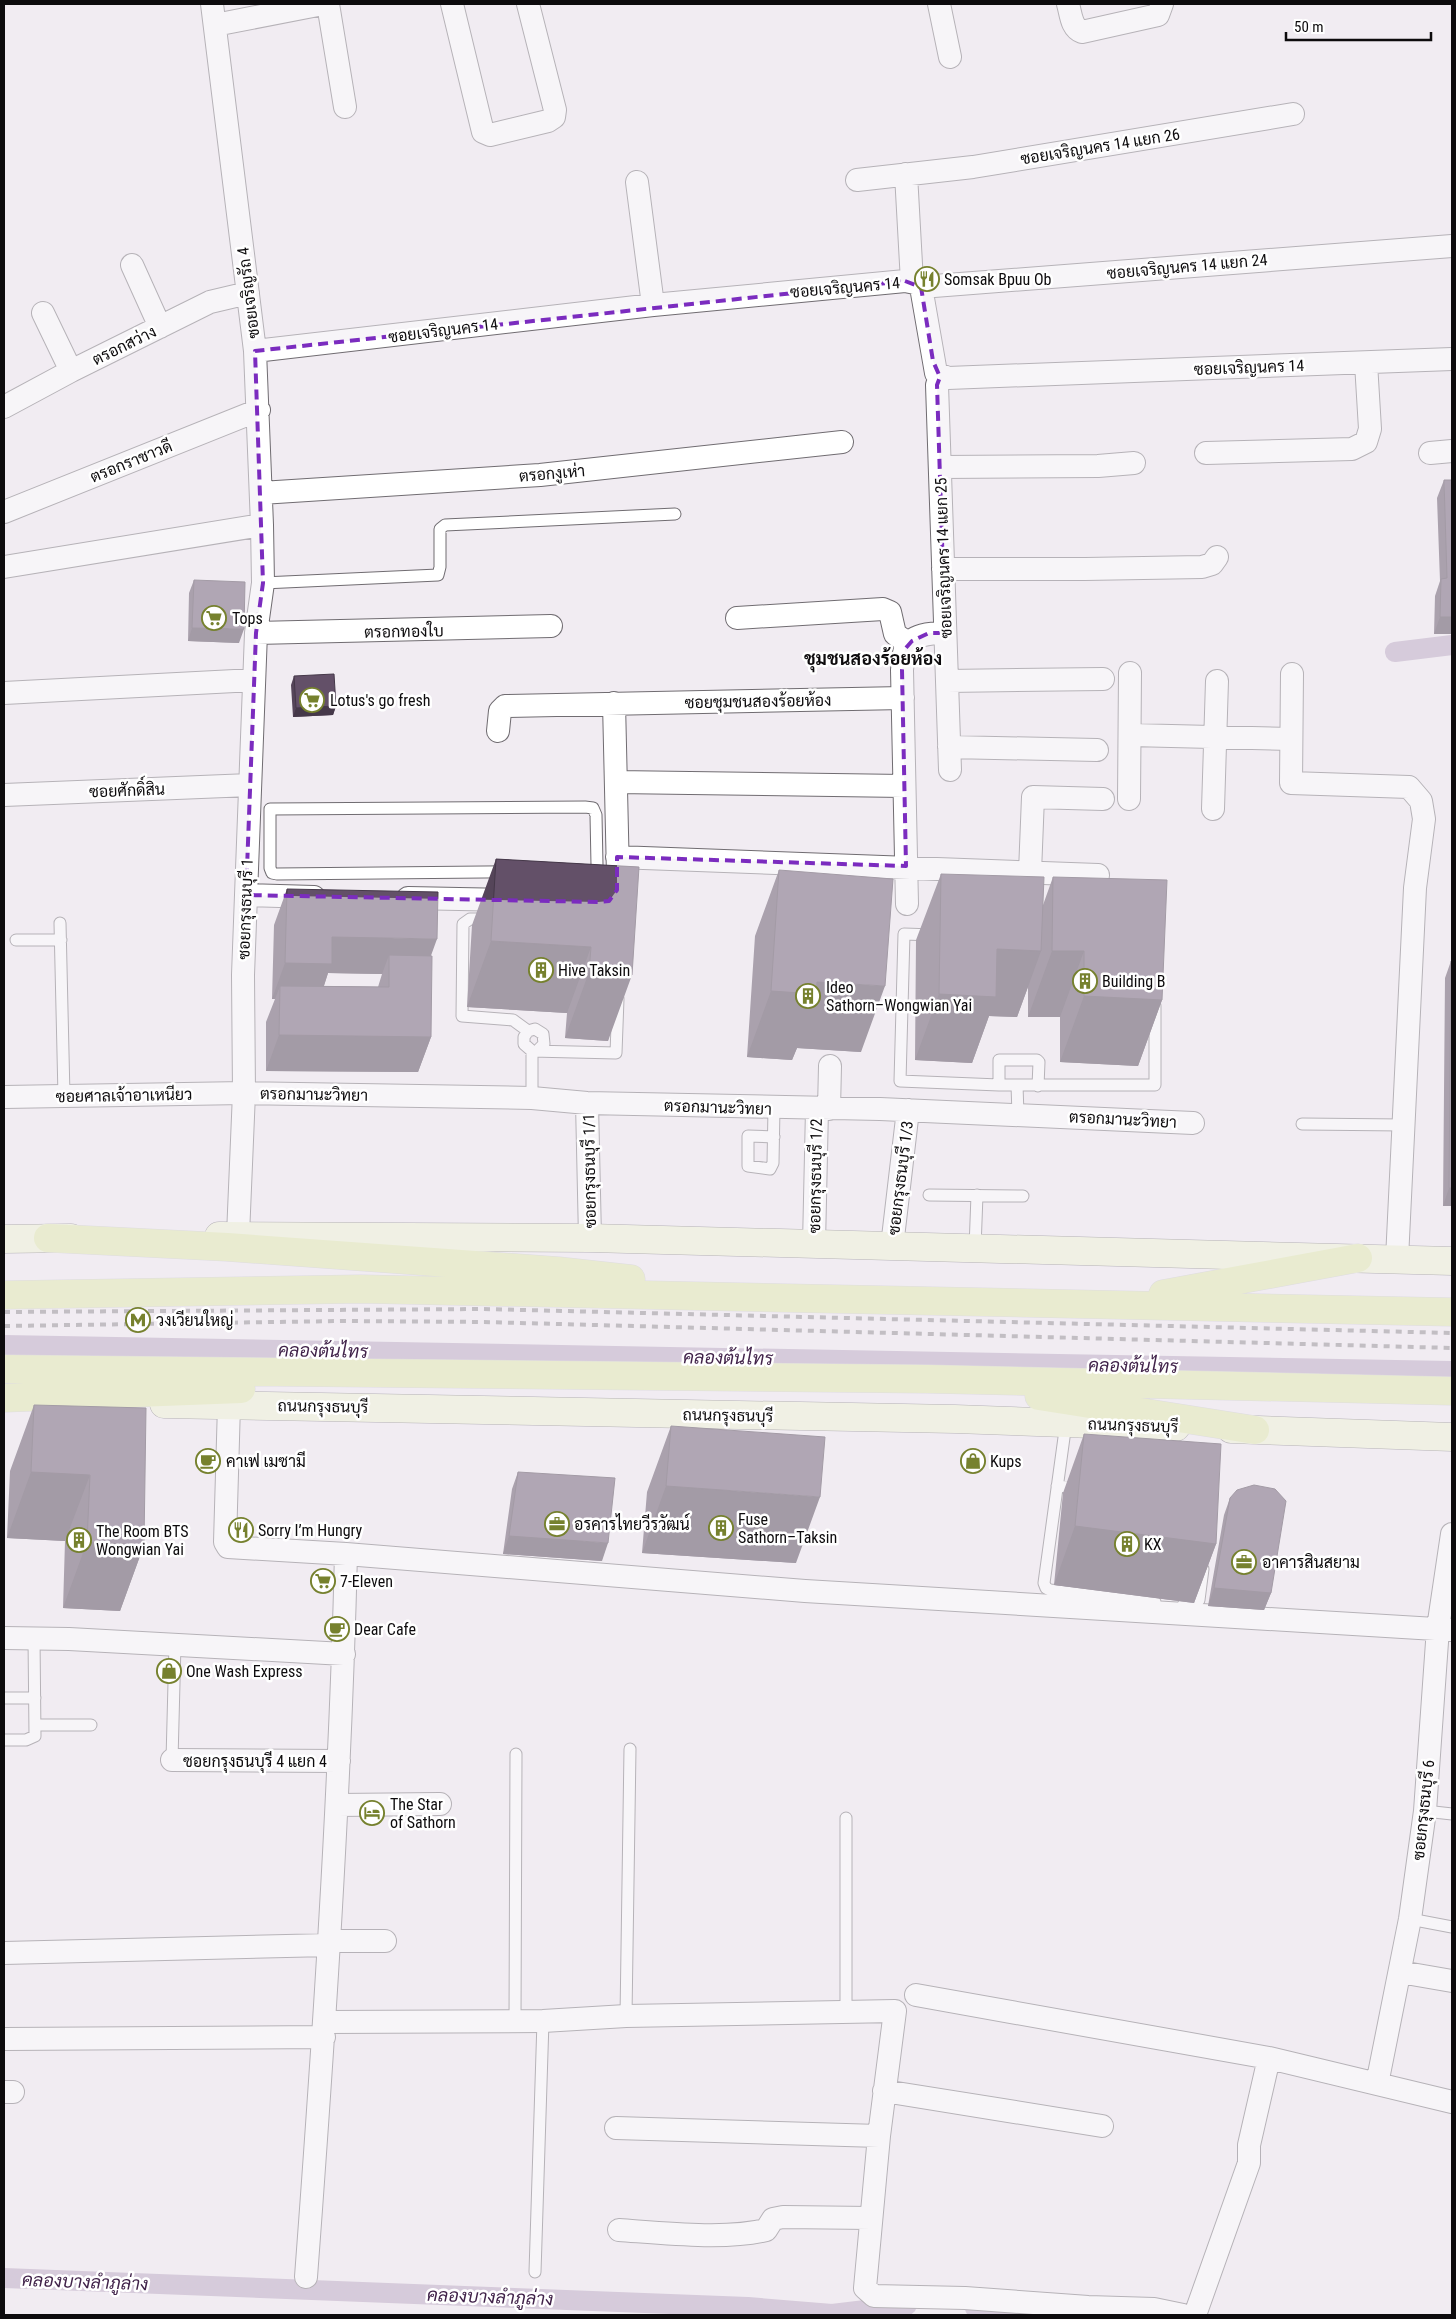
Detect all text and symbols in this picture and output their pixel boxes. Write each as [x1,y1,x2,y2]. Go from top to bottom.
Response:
scale bar [1286,10,1431,42]
text: 50 m [1294,18,1324,36]
street label: ซอยเจริญนคร 14 แยก 26 [1019,124,1181,168]
street label: ซอยเจริญรัถ 4 [232,246,264,340]
street label: ซอยเจริญนคร 14 แยก 24 [1106,250,1268,283]
restaurant icon: Somsak Bpuu Ob [914,266,940,292]
place label: Somsak Bpuu Ob [944,270,1052,289]
street label: ซอยเจริญนคร 14 [789,273,901,302]
street label: ซอยเจริญนคร 14 [387,314,499,347]
street label: ตรอกสว่าง [89,321,159,369]
street label: ซอยเจริญนคร 14 [1194,356,1305,379]
street label: ตรอกราชาวดี [87,435,175,487]
street label: ตรอกงูเห่า [518,460,586,488]
street label: ซอยเจริญนคร 14 แยก 25 [931,477,956,639]
supermarket icon: Tops [201,605,227,631]
place label: Tops [232,609,263,628]
street label: ตรอกทองใบ [364,619,444,642]
district label: ชุมชนสองร้อยห้อง [804,647,942,673]
supermarket icon: Lotus's go fresh [299,687,325,713]
street label: ซอยชุมชนสองร้อยห้อง [684,690,832,714]
place label: Lotus's go fresh [330,691,430,710]
street label: ซอยศักดิ์สิน [88,774,165,801]
street label: ซอยกรุงธนบุรี 1 [232,858,259,960]
building icon: Hive Taksin [528,957,554,983]
place label: Hive Taksin [558,961,630,980]
building icon: Building B [1072,968,1098,994]
place label: Building B [1102,972,1165,991]
place label: Ideo Sathorn–Wongwian Yai [826,978,972,1015]
building icon: Ideo Sathorn–Wongwian Yai [795,983,821,1009]
street label: ซอยศาลเจ้าอาเหนียว [56,1083,192,1106]
street label: ตรอกมานะวิทยา [260,1084,368,1105]
street label: ตรอกมานะวิทยา [664,1096,772,1119]
street label: ตรอกมานะวิทยา [1069,1107,1177,1132]
street label: ซอยกรุงธนบุรี 1/1 [577,1113,602,1229]
street label: ซอยกรุงธนบุรี 1/2 [803,1118,828,1234]
street label: ซอยกรุงธนบุรี 1/3 [882,1120,919,1237]
metro station icon: วงเวียนใหญ่ [125,1307,151,1333]
place label: วงเวียนใหญ่ [156,1309,233,1330]
water label: คลองต้นไทร [278,1337,369,1362]
water label: คลองต้นไทร [683,1344,774,1369]
water label: คลองต้นไทร [1088,1352,1179,1377]
street label: ถนนกรุงธนบุรี [277,1394,369,1419]
street label: ถนนกรุงธนบุรี [682,1403,774,1428]
street label: ถนนกรุงธนบุรี [1087,1412,1179,1439]
cafe icon: คาเฟ เมซามี [195,1448,221,1474]
shop icon: Kups [960,1448,986,1474]
place label: คาเฟ เมซามี [226,1450,306,1471]
place label: Kups [990,1452,1021,1471]
place label: Fuse Sathorn–Taksin [738,1510,837,1547]
office icon: อรคารไทยวีรวัฒน์ [544,1511,570,1537]
place label: อรคารไทยวีรวัฒน์ [574,1512,690,1534]
building icon: Fuse Sathorn–Taksin [708,1515,734,1541]
restaurant icon: Sorry I’m Hungry [228,1517,254,1543]
place label: Sorry I’m Hungry [258,1521,363,1540]
place label: The Room BTS Wongwian Yai [96,1522,189,1559]
building icon: The Room BTS Wongwian Yai [66,1527,92,1553]
building icon: KX [1114,1531,1140,1557]
place label: KX [1144,1535,1162,1554]
office icon: อาคารสินสยาม [1231,1549,1257,1575]
place label: อาคารสินสยาม [1262,1553,1360,1572]
supermarket icon: 7-Eleven [310,1568,336,1594]
place label: 7-Eleven [340,1572,393,1591]
cafe icon: Dear Cafe [324,1616,350,1642]
place label: Dear Cafe [354,1620,416,1639]
shop icon: One Wash Express [156,1658,182,1684]
place label: One Wash Express [186,1662,303,1681]
street label: ซอยกรุงธนบุรี 4 แยก 4 [183,1750,327,1773]
street label: ซอยกรุงธนบุรี 6 [1407,1758,1440,1862]
place label: The Star of Sathorn [390,1795,456,1832]
hotel icon: The Star of Sathorn [359,1800,385,1826]
water label: คลองบางลำภูล่าง [22,2268,148,2297]
water label: คลองบางลำภูล่าง [427,2283,553,2312]

